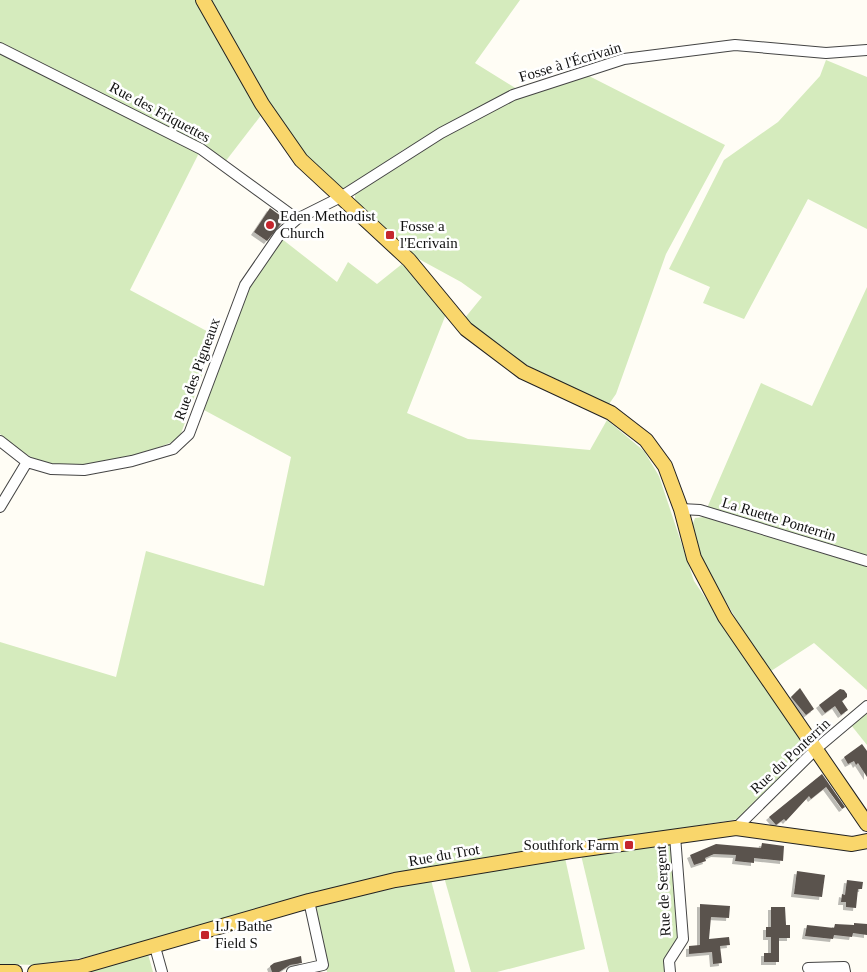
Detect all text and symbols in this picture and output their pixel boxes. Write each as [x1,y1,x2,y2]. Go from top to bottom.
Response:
street label: Fosse à l'Écrivain [517,39,624,85]
street label: Rue des Friquettes [107,79,213,145]
place label: Eden Methodist Church [280,208,376,241]
place label: Fosse a l'Ecrivain [400,218,458,251]
marker: Eden Methodist Church [264,219,276,231]
marker: Fosse a l'Ecrivain [384,229,396,241]
street label: Rue des Pigneaux [171,315,223,422]
street label: La Ruette Ponterrin [720,494,838,544]
street label: Rue du Ponterrin [747,715,833,797]
place label: Southfork Farm [524,837,619,853]
marker: Southfork Farm [623,839,635,851]
street label: Rue du Trot [407,841,482,869]
street label: Rue de Sergent [653,844,673,937]
place label: I.J. Bathe Field S [215,918,272,951]
marker: I.J. Bathe Field S [199,929,211,941]

